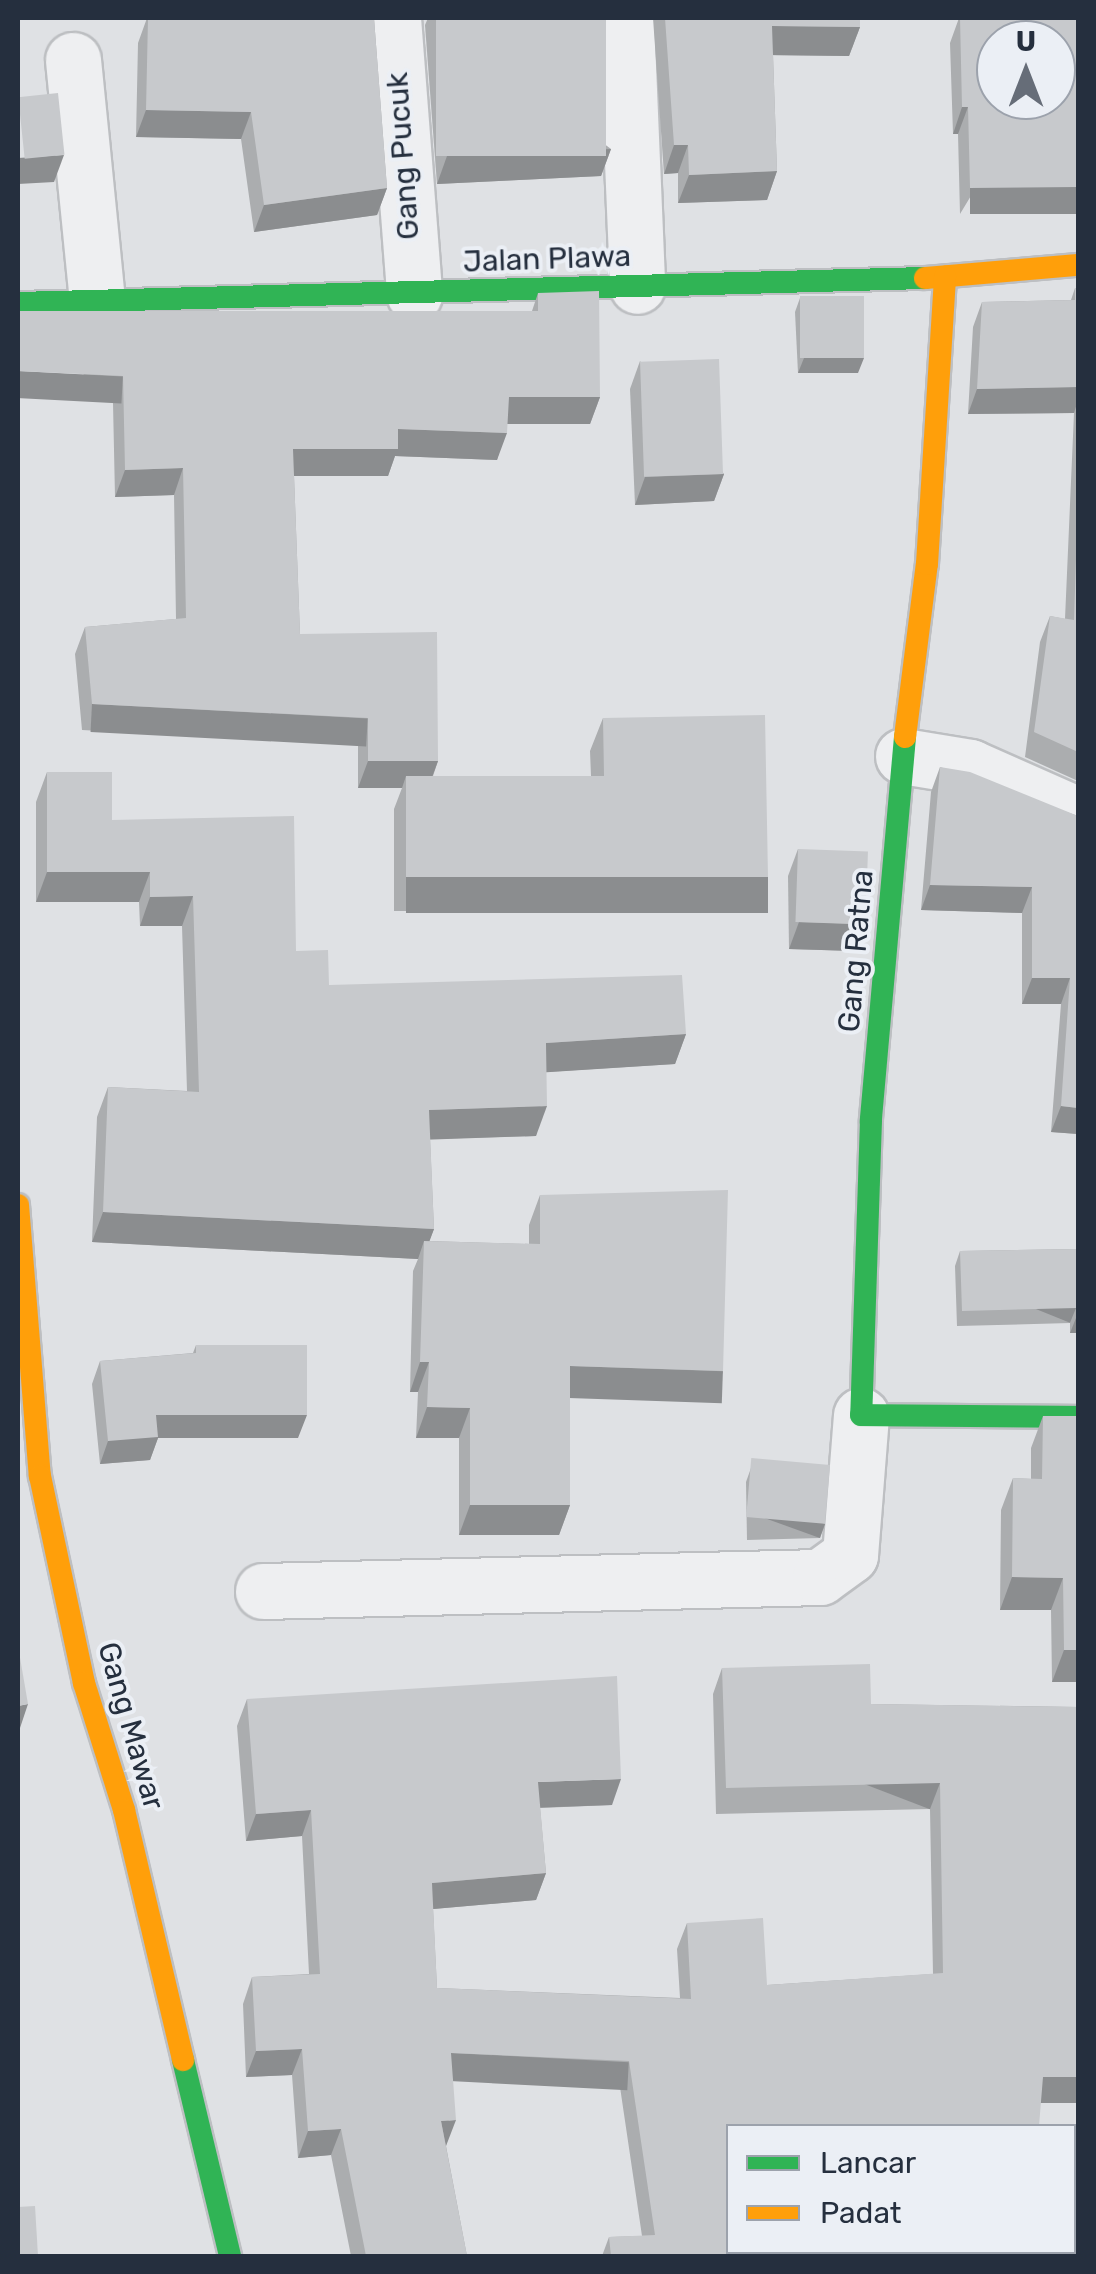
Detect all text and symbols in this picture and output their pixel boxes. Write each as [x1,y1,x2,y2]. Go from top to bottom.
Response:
north arrow [976,20,1076,120]
text: U [1016,25,1036,58]
street label: Gang Pucuk [379,71,427,241]
street label: Jalan Plawa [462,238,632,280]
street label: Gang Ratna [831,868,881,1034]
street label: Gang Mawar [90,1638,172,1814]
legend [726,2124,1076,2254]
text: Lancar [820,2145,916,2181]
text: Padat [820,2195,902,2231]

